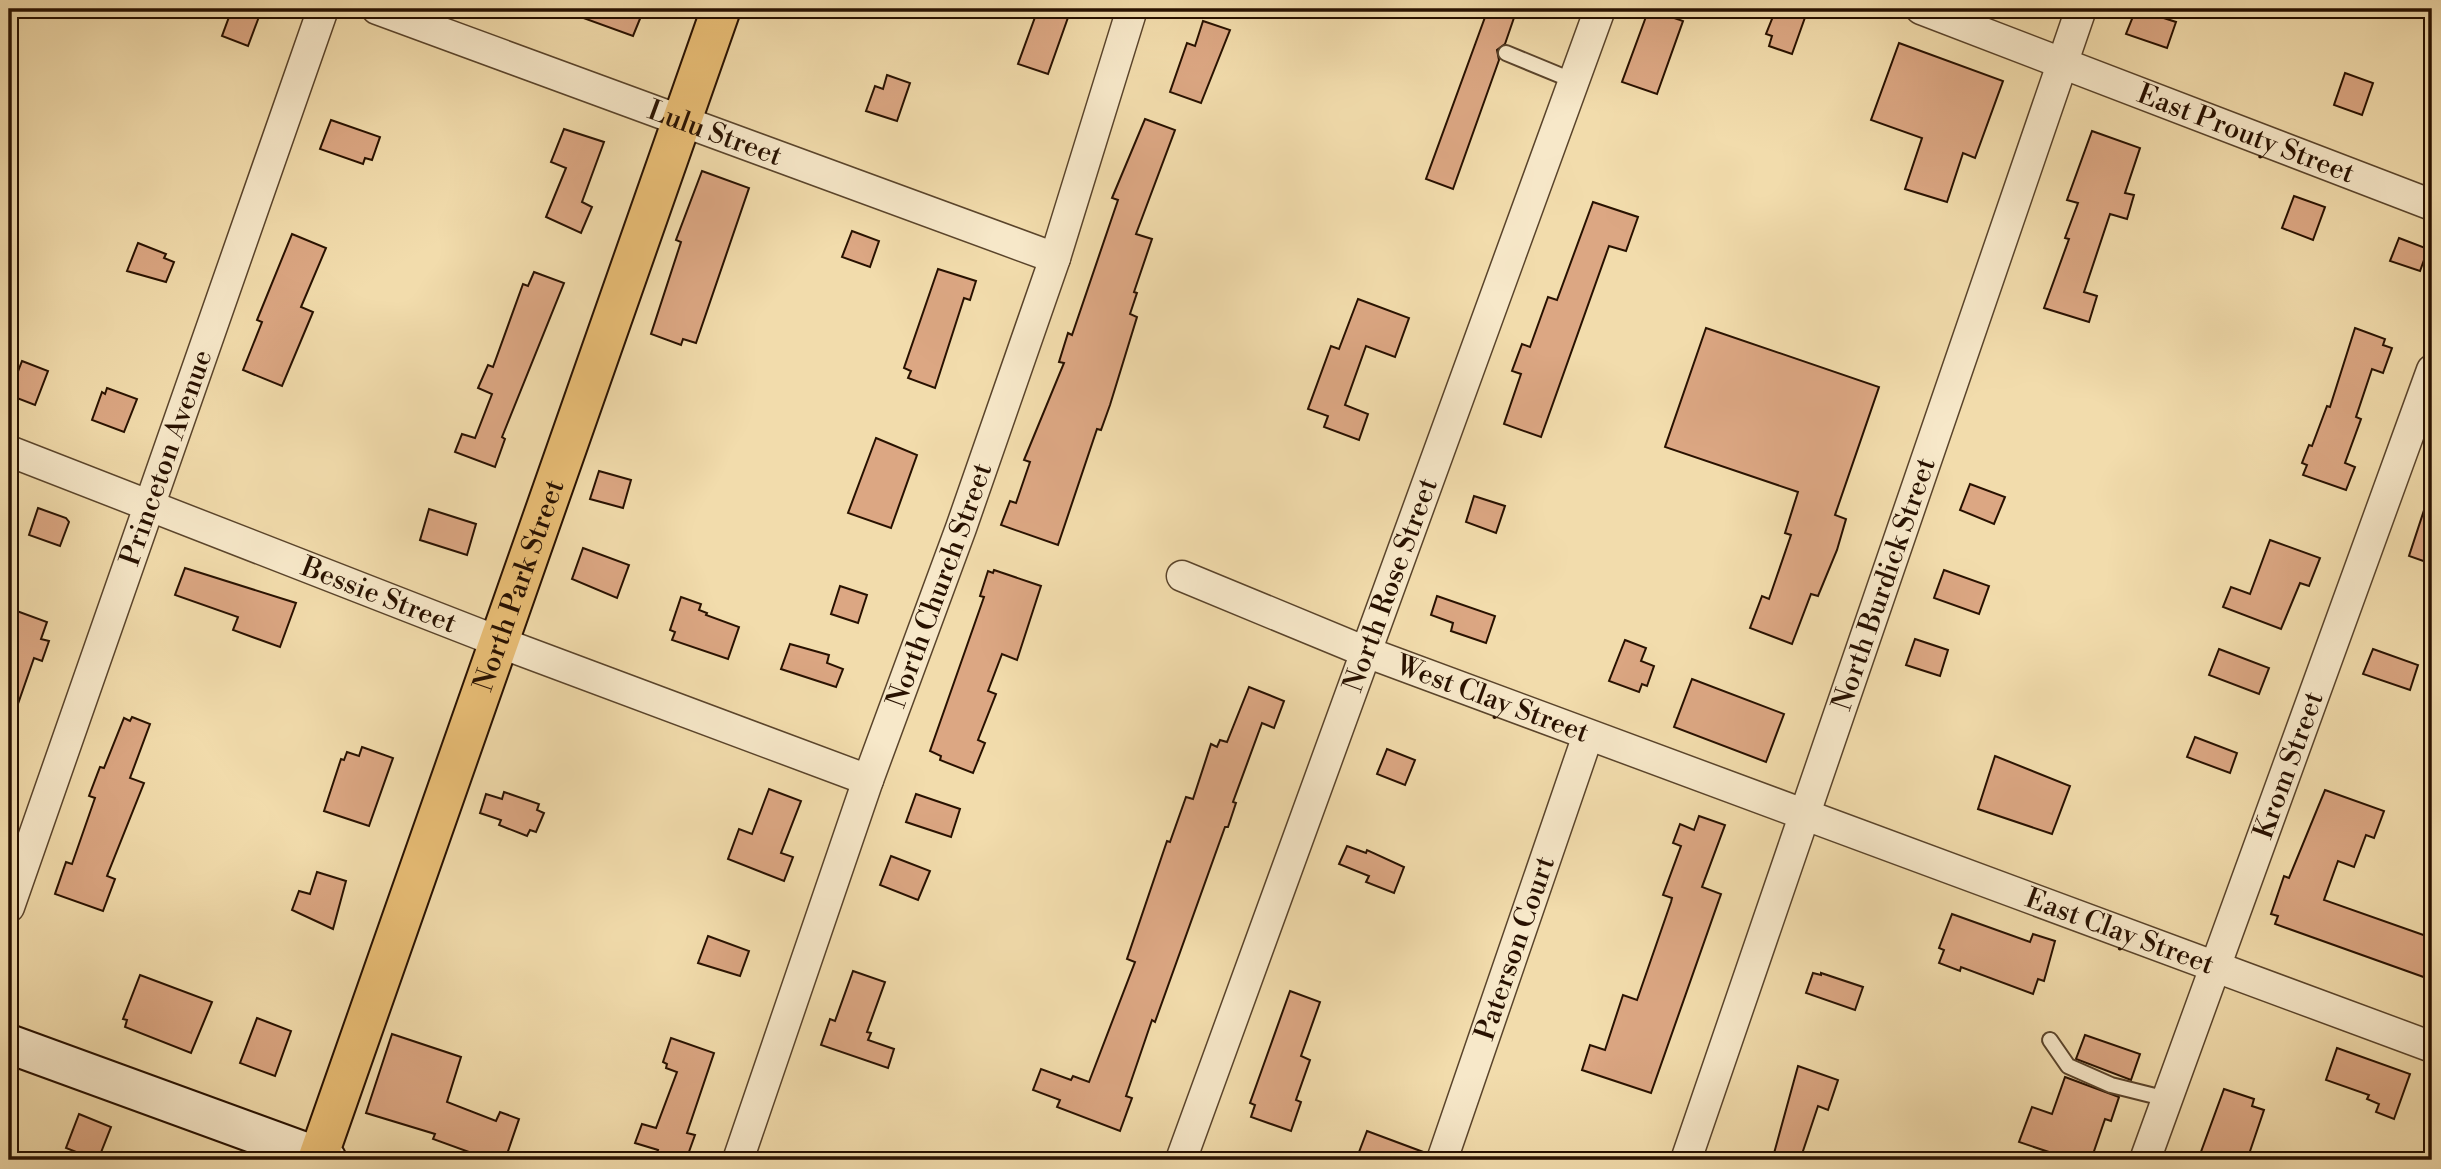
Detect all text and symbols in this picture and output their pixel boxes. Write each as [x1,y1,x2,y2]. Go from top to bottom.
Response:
street label: East Prouty Street [2132,76,2360,191]
street label: Lulu Street [643,92,787,174]
street label: Princeton Avenue [112,345,220,570]
street label: North Burdick Street [1824,453,1943,715]
street label: North Church Street [879,458,1000,713]
street label: North Rose Street [1335,473,1445,697]
street label: North Park Street [465,475,572,696]
street label: Bessie Street [295,549,462,641]
street label: West Clay Street [1390,647,1594,751]
street label: Krom Street [2246,687,2331,844]
street label: Paterson Court [1467,852,1563,1045]
street label: East Clay Street [2021,880,2219,982]

